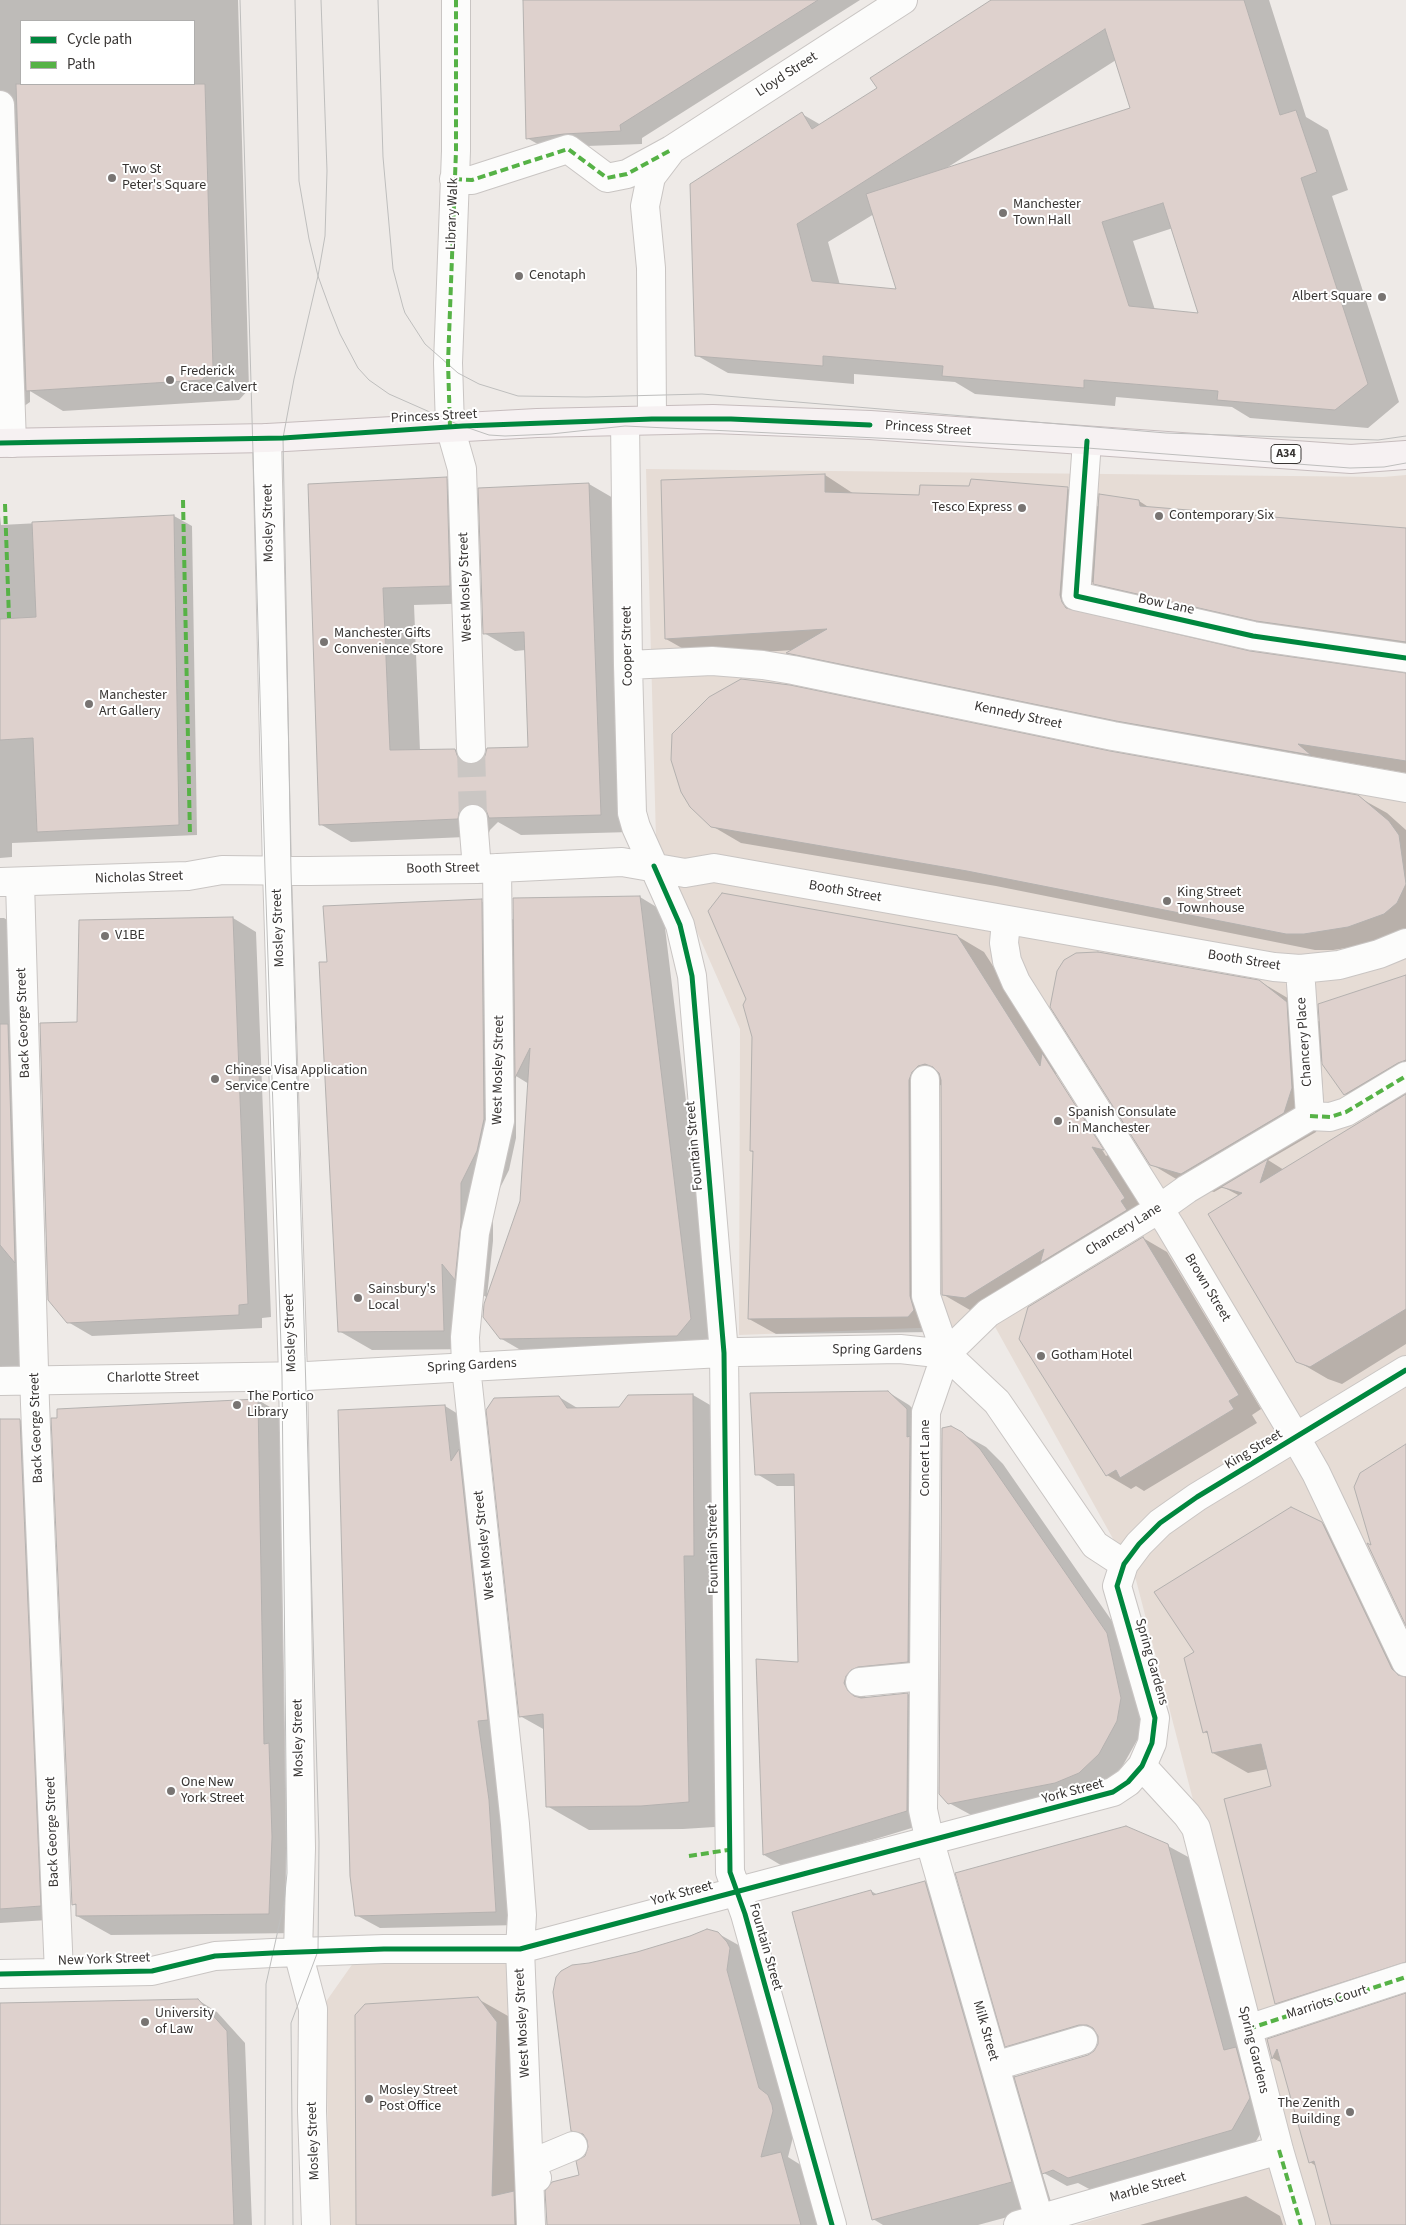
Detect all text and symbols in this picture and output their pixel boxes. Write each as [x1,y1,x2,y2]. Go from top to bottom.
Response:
legend [20,20,195,85]
text: Cycle path [67,29,132,50]
street label: Lloyd Street [753,49,821,101]
text: Path [67,54,95,75]
place label: Two St Peter's Square [122,162,206,194]
marker: Two St Peter's Square [106,172,118,184]
street label: Library Walk [443,178,463,250]
place label: Manchester Town Hall [1013,197,1081,230]
marker: Manchester Town Hall [997,207,1009,219]
place label: Cenotaph [529,268,586,284]
marker: Cenotaph [513,270,525,282]
place label: Albert Square [1292,289,1372,305]
marker: Albert Square [1376,291,1388,303]
place label: Frederick Crace Calvert [180,364,257,397]
marker: Frederick Crace Calvert [164,374,176,386]
street label: Princess Street [390,406,478,428]
street label: Princess Street [884,418,972,440]
road number: A34 [1271,444,1301,464]
street label: Mosley Street [260,484,278,562]
place label: Tesco Express [932,500,1012,516]
marker: Tesco Express [1016,502,1028,514]
place label: Contemporary Six [1169,508,1274,524]
marker: Contemporary Six [1153,510,1165,522]
street label: West Mosley Street [456,532,476,642]
street label: Bow Lane [1136,591,1196,619]
street label: Cooper Street [619,606,637,686]
place label: Manchester Gifts Convenience Store [334,626,443,658]
marker: Manchester Gifts Convenience Store [318,636,330,648]
place label: Manchester Art Gallery [99,688,167,720]
marker: Manchester Art Gallery [83,698,95,710]
street label: Kennedy Street [973,698,1063,734]
street label: Booth Street [406,860,480,878]
street label: Nicholas Street [95,868,183,888]
street label: Booth Street [807,877,883,907]
place label: King Street Townhouse [1177,885,1244,918]
street label: Mosley Street [269,888,289,968]
marker: King Street Townhouse [1161,895,1173,907]
place label: V1BE [115,928,145,944]
marker: V1BE [99,930,111,942]
street label: Booth Street [1206,947,1282,975]
street label: Back George Street [14,967,34,1079]
street label: Chancery Place [1293,997,1317,1087]
street label: West Mosley Street [490,1015,508,1125]
place label: Chinese Visa Application Service Centre [225,1063,367,1096]
marker: Chinese Visa Application Service Centre [209,1073,221,1085]
street label: Fountain Street [683,1100,707,1192]
place label: Spanish Consulate in Manchester [1068,1105,1176,1138]
marker: Spanish Consulate in Manchester [1052,1115,1064,1127]
street label: Chancery Lane [1083,1200,1165,1260]
street label: Brown Street [1180,1251,1234,1325]
place label: Sainsbury's Local [368,1282,436,1314]
marker: Sainsbury's Local [352,1292,364,1304]
street label: Mosley Street [281,1293,301,1373]
street label: Spring Gardens [832,1342,922,1360]
place label: Gotham Hotel [1051,1348,1132,1364]
marker: Gotham Hotel [1035,1350,1047,1362]
street label: Spring Gardens [427,1355,517,1377]
street label: Charlotte Street [107,1369,199,1387]
street label: Back George Street [27,1372,47,1484]
place label: The Portico Library [247,1389,314,1421]
marker: The Portico Library [231,1399,243,1411]
street label: Concert Lane [918,1419,934,1497]
street label: King Street [1222,1426,1286,1474]
street label: West Mosley Street [471,1490,499,1600]
street label: Fountain Street [705,1504,723,1594]
street label: Spring Gardens [1131,1617,1171,1707]
street label: Mosley Street [290,1699,308,1777]
place label: One New York Street [181,1775,244,1808]
street label: Back George Street [43,1776,63,1888]
street label: York Street [1040,1776,1106,1808]
marker: One New York Street [165,1785,177,1797]
street label: York Street [649,1878,715,1910]
street label: Fountain Street [745,1901,785,1993]
street label: New York Street [58,1950,150,1970]
street label: West Mosley Street [512,1968,534,2078]
street label: Marriots Court [1285,1982,1369,2024]
street label: Milk Street [968,1999,1002,2063]
street label: Spring Gardens [1234,2004,1272,2096]
place label: University of Law [155,2006,214,2038]
marker: University of Law [139,2016,151,2028]
place label: Mosley Street Post Office [379,2083,458,2116]
marker: Mosley Street Post Office [363,2093,375,2105]
place label: The Zenith Building [1277,2096,1340,2128]
street label: Mosley Street [304,2101,324,2181]
marker: The Zenith Building [1344,2106,1356,2118]
street label: Marble Street [1108,2169,1188,2207]

